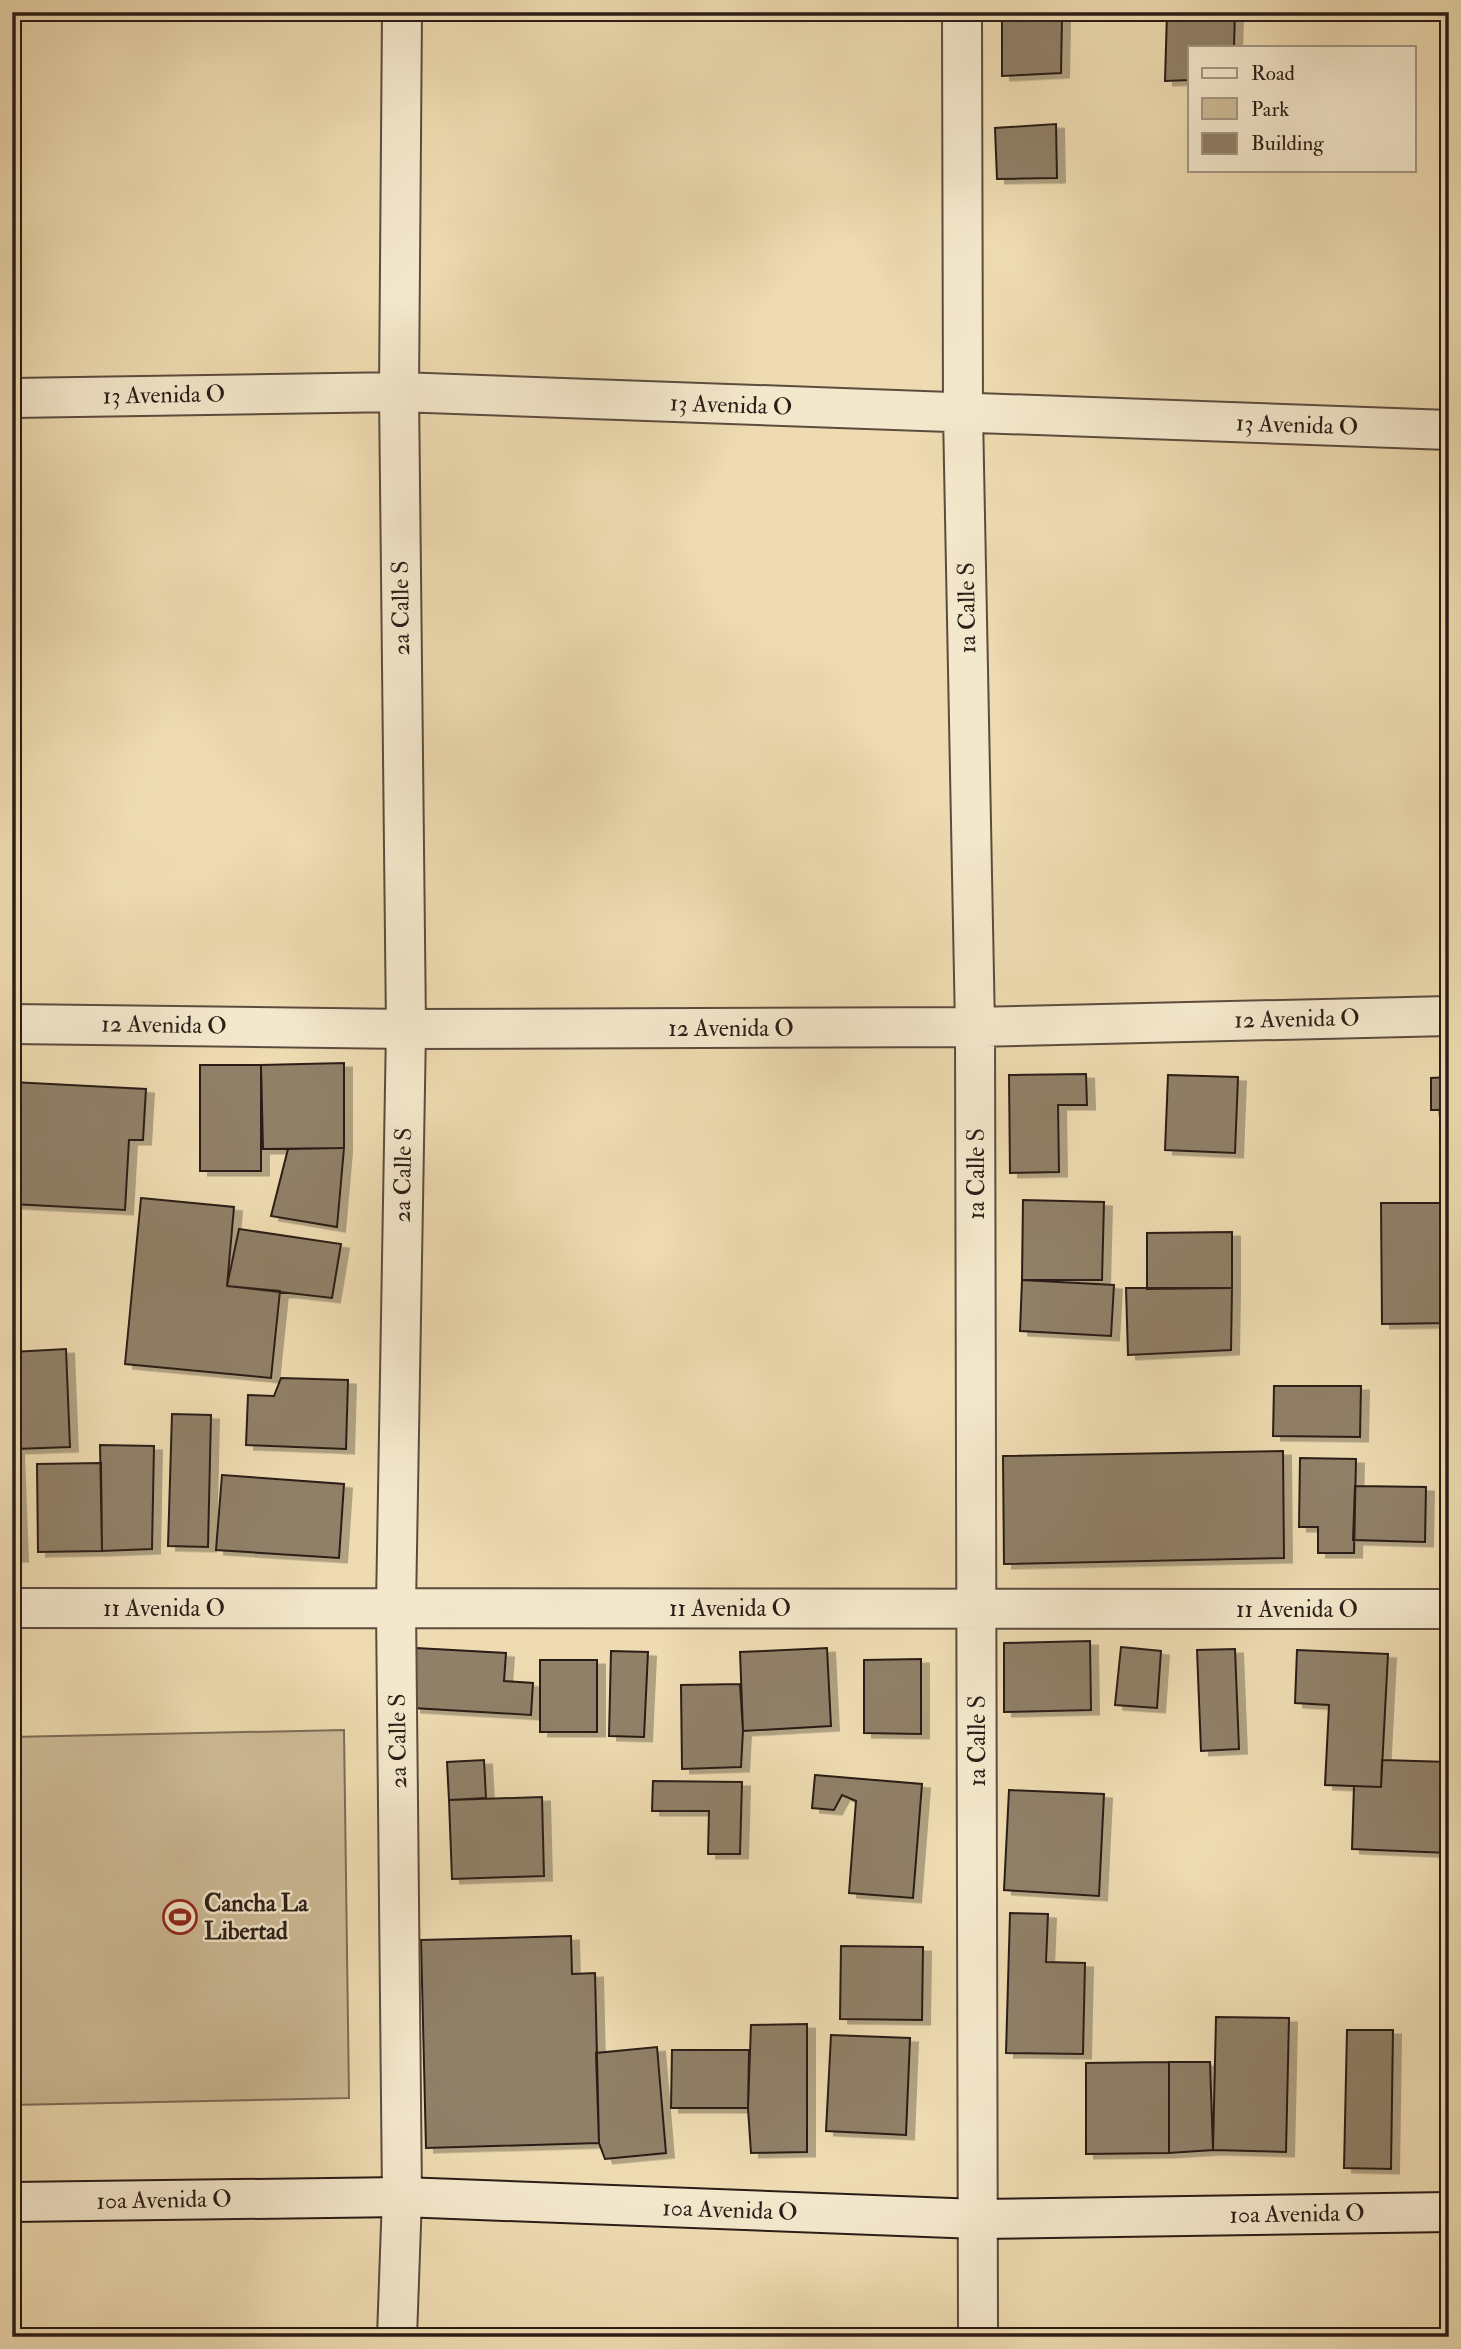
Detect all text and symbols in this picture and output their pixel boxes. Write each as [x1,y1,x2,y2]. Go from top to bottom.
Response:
legend [1188,46,1416,172]
text: Road [1251,60,1296,87]
text: Park [1251,96,1289,123]
text: Building [1251,130,1324,157]
street label: 13 Avenida O [102,378,226,412]
street label: 13 Avenida O [669,387,793,423]
street label: 13 Avenida O [1235,407,1359,443]
street label: 2a Calle S [385,560,417,656]
street label: 1a Calle S [951,562,983,654]
street label: 12 Avenida O [1234,1002,1360,1036]
street label: 12 Avenida O [101,1008,227,1042]
street label: 12 Avenida O [668,1013,794,1044]
street label: 2a Calle S [387,1127,419,1223]
street label: 1a Calle S [961,1128,992,1220]
street label: 11 Avenida O [103,1593,225,1624]
street label: 11 Avenida O [669,1593,791,1624]
street label: 11 Avenida O [1236,1594,1358,1625]
street label: 2a Calle S [382,1693,414,1789]
street label: 1a Calle S [962,1695,993,1787]
place label: Cancha La Libertad [204,1888,309,1947]
sports icon: Cancha La Libertad [161,1898,199,1936]
street label: 10a Avenida O [96,2183,232,2217]
street label: 10a Avenida O [662,2192,798,2228]
street label: 10a Avenida O [1229,2197,1365,2231]

